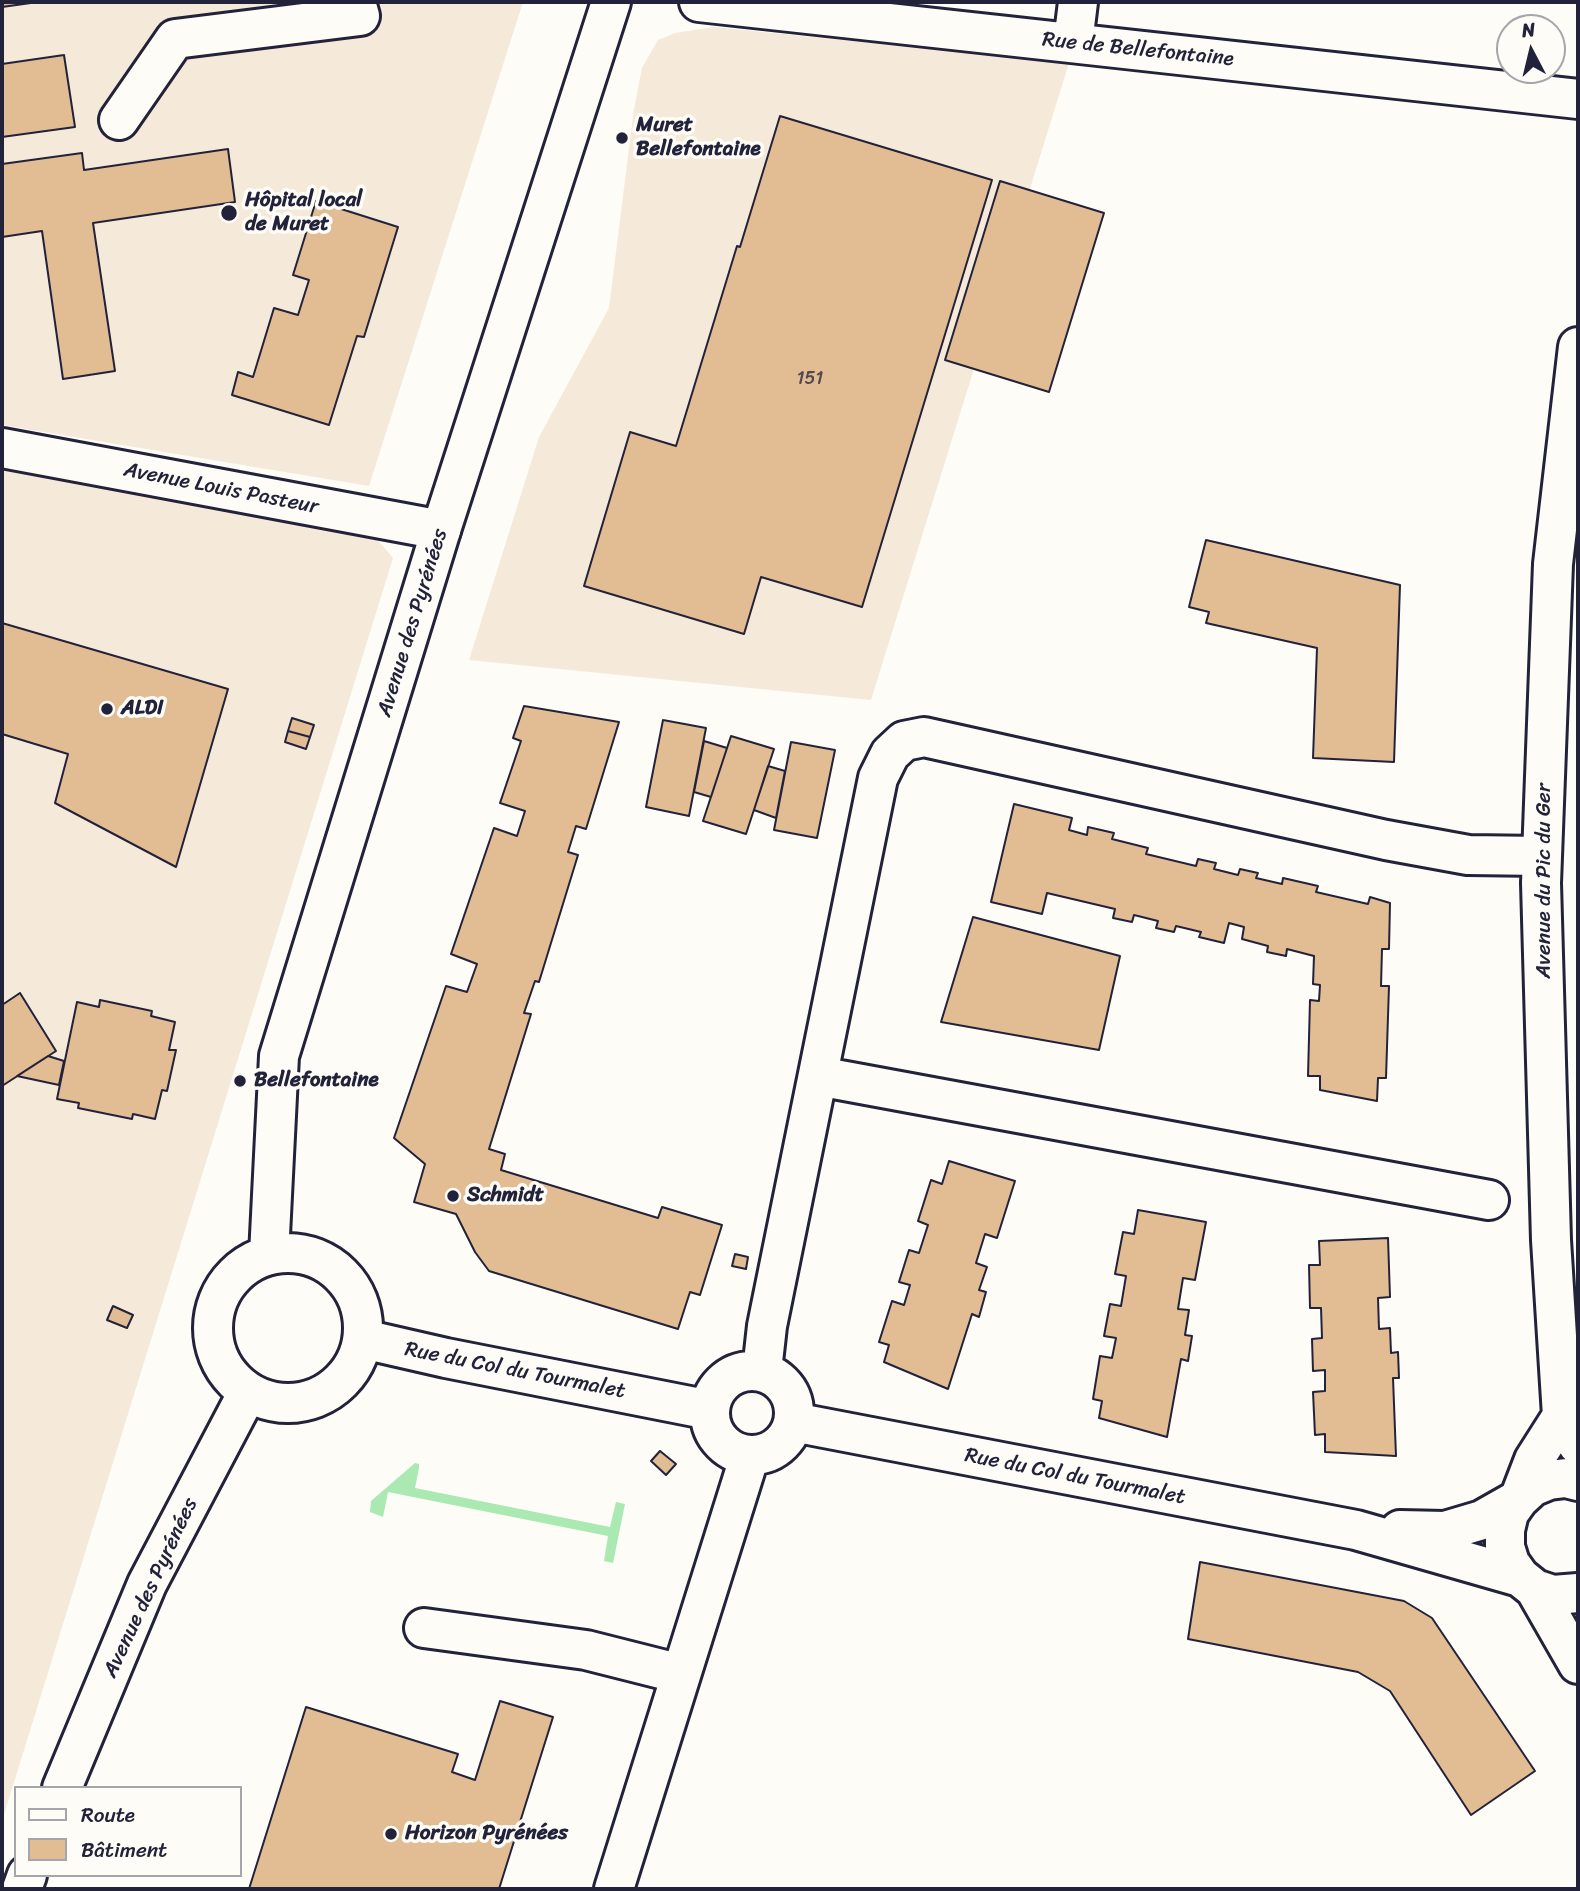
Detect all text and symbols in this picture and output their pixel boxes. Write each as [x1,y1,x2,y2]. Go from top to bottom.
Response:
text: N [1520,12,1537,47]
north arrow [1496,14,1566,84]
street label: Rue de Bellefontaine [1041,27,1235,73]
place label: Muret Bellefontaine [636,113,761,163]
marker: Muret Bellefontaine [614,130,630,146]
place label: Hôpital local de Muret [245,188,362,238]
marker: Hôpital local de Muret [219,203,239,223]
house number: 151 [797,368,823,390]
street label: Avenue Louis Pasteur [122,458,320,520]
street label: Avenue des Pyrénées [372,526,454,720]
place label: ALDI [121,696,164,722]
marker: ALDI [99,701,115,717]
street label: Avenue du Pic du Ger [1532,783,1558,979]
place label: Bellefontaine [254,1068,379,1094]
marker: Bellefontaine [232,1073,248,1089]
place label: Schmidt [467,1183,544,1209]
marker: Schmidt [445,1188,461,1204]
street label: Rue du Col du Tourmalet [403,1337,627,1405]
street label: Rue du Col du Tourmalet [963,1443,1187,1511]
street label: Avenue des Pyrénées [98,1494,204,1682]
legend [14,1786,242,1877]
text: Route [81,1796,135,1834]
place label: Horizon Pyrénées [405,1821,568,1847]
marker: Horizon Pyrénées [383,1826,399,1842]
text: Bâtiment [81,1831,167,1869]

